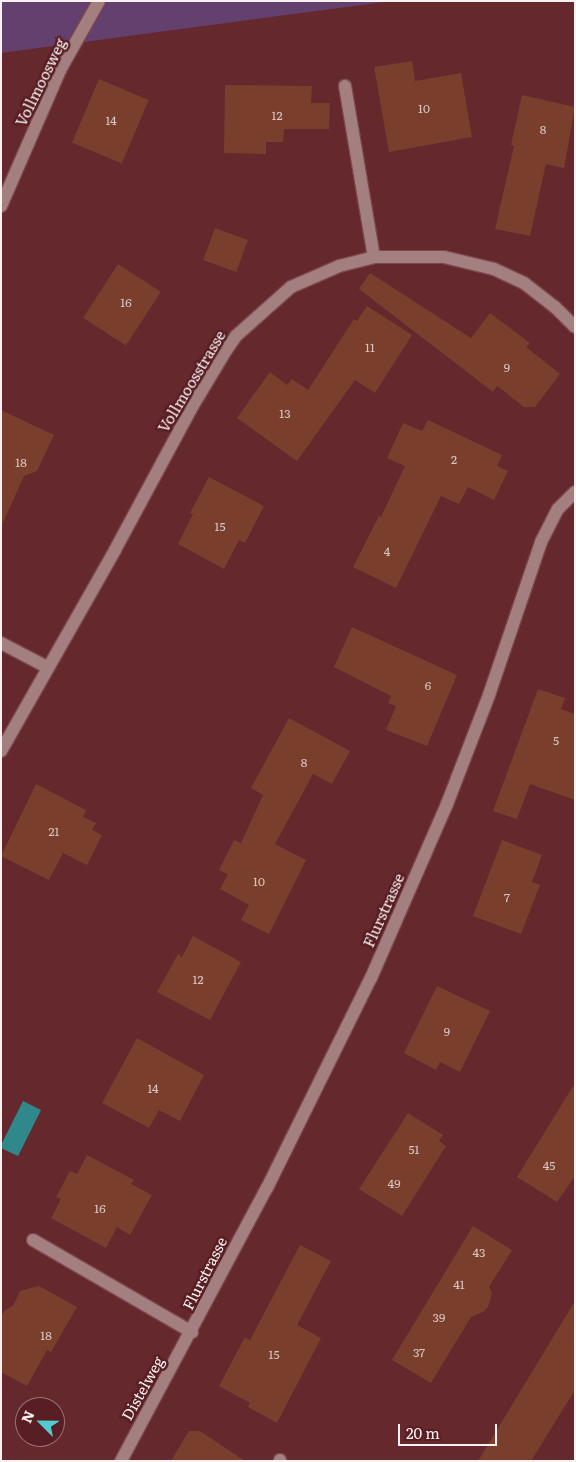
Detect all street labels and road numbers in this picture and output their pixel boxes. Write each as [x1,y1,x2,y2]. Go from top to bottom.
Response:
street label: Vollmoosweg [11,35,69,129]
street label: Vollmoosstrasse [154,327,228,435]
street label: Flurstrasse [359,870,407,950]
street label: Flurstrasse [178,1234,230,1312]
street label: Distelweg [117,1353,167,1423]

